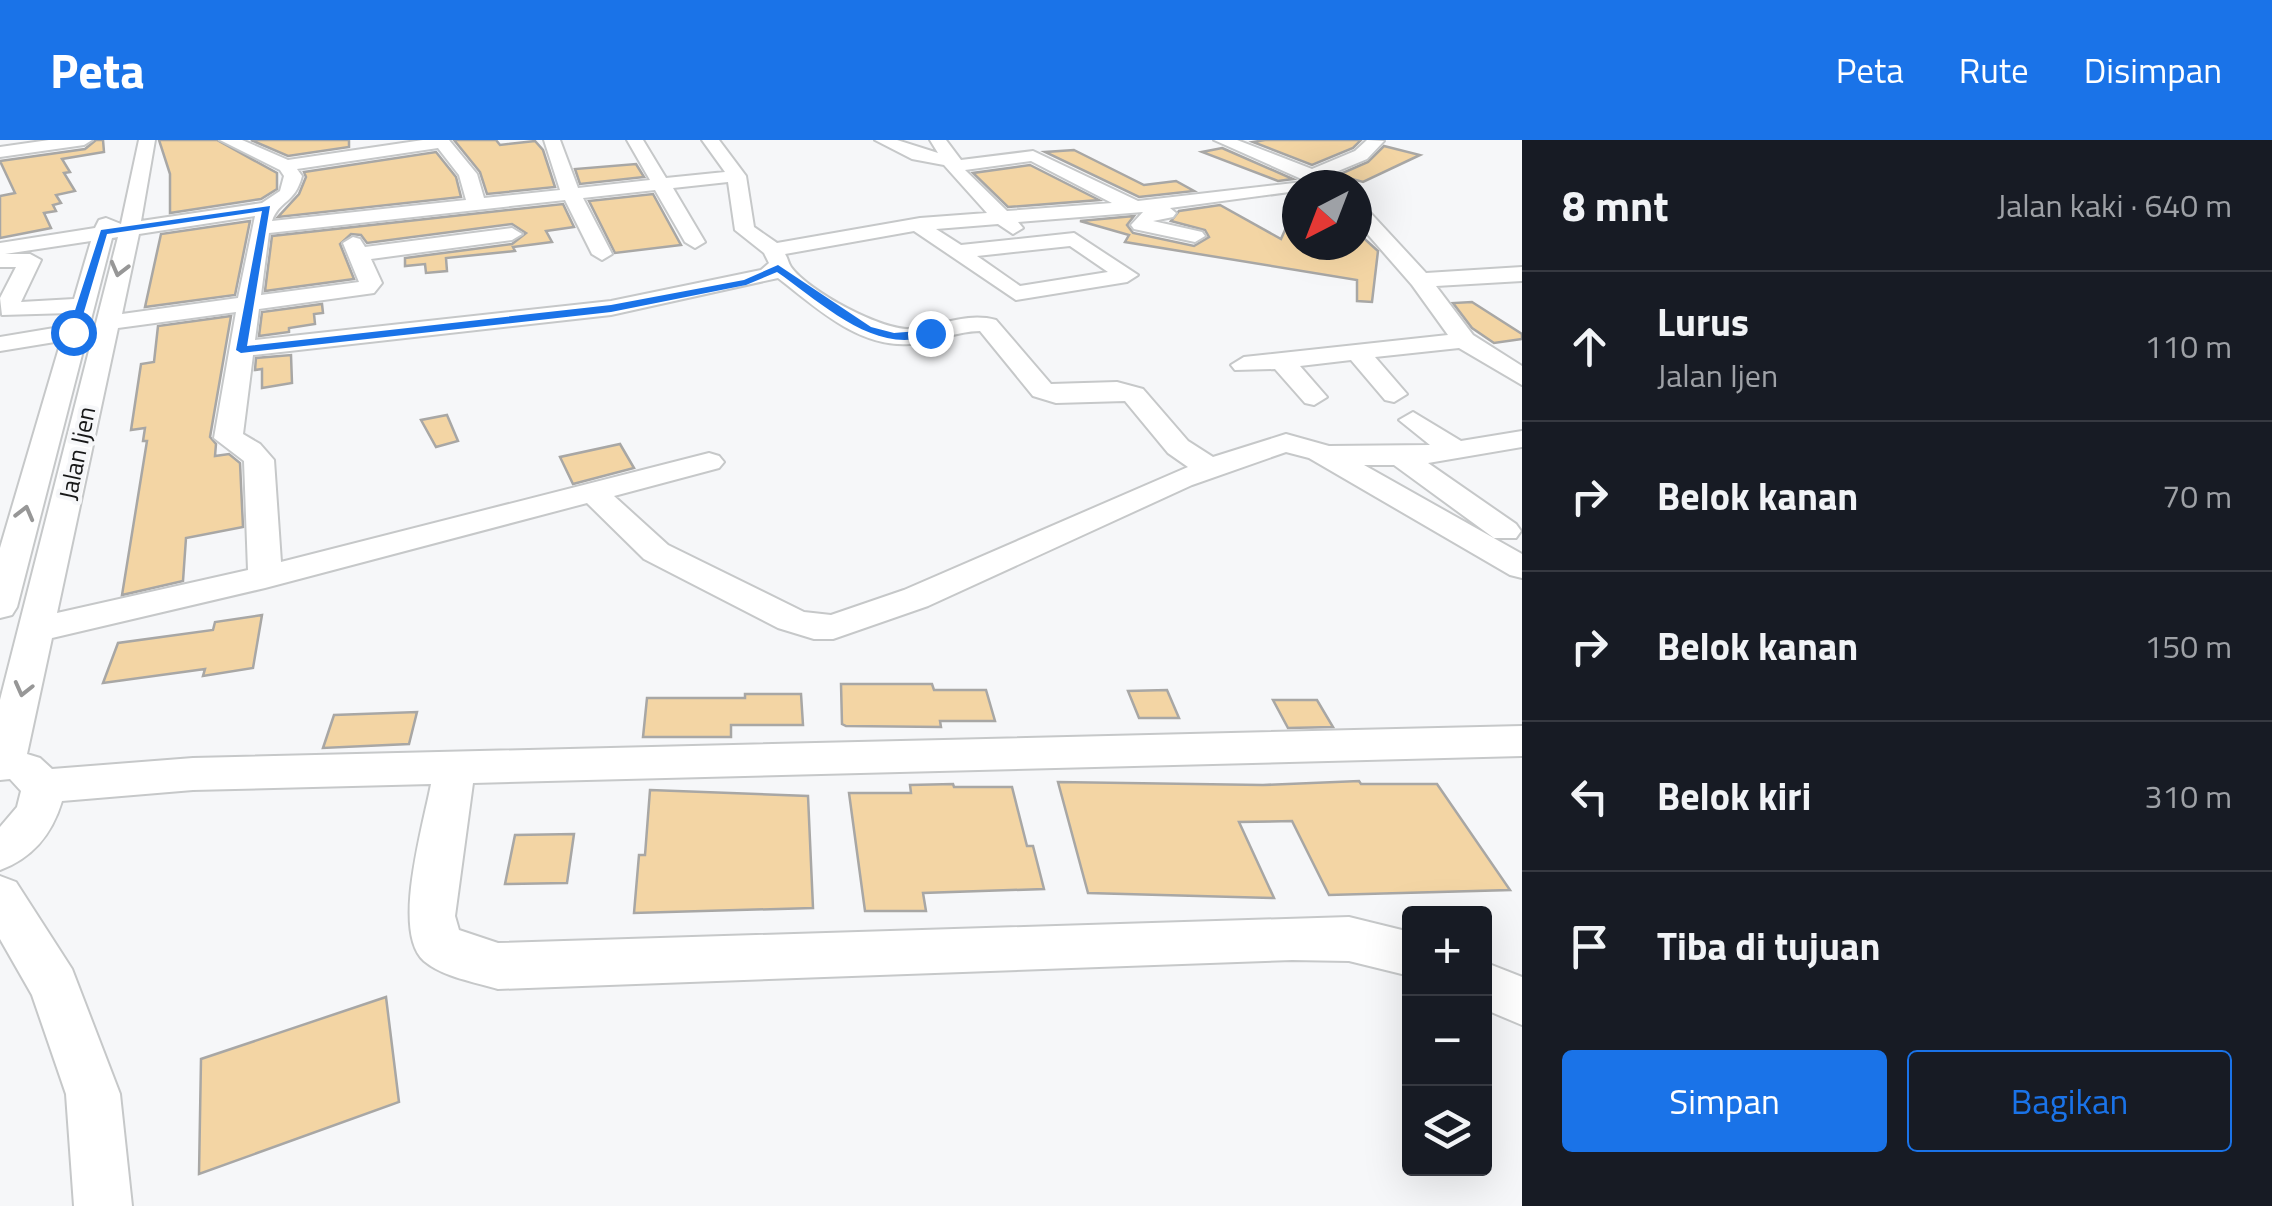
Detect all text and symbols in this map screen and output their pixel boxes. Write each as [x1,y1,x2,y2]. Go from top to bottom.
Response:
text: Peta [50,34,145,107]
text: Peta [1836,43,1904,97]
text: Rute [1959,43,2029,97]
text: Disimpan [2084,43,2222,97]
north arrow [1282,170,1372,260]
text: 8 mnt [1562,173,1669,237]
text: Jalan kaki · 640 m [1997,181,2232,229]
one-way arrow [110,260,131,277]
text: Lurus [1657,293,1749,351]
route start [51,310,97,356]
route end [908,311,954,357]
icon: ahead [1562,319,1617,374]
text: 110 m [2144,322,2232,370]
text: Jalan Ijen [1657,351,1778,399]
street label: Jalan Ijen [49,403,105,503]
text: Belok kanan [1657,467,1858,525]
icon: right [1562,469,1617,524]
text: 70 m [2162,472,2232,520]
one-way arrow [13,504,34,522]
text: Belok kanan [1657,617,1858,675]
icon: right [1562,619,1617,674]
text: 150 m [2144,622,2232,670]
one-way arrow [14,680,35,697]
text: Belok kiri [1657,767,1811,825]
icon: left [1562,769,1617,824]
text: 310 m [2144,772,2232,820]
map controls [1402,906,1492,1176]
button: + [1402,906,1492,996]
text: Tiba di tujuan [1657,917,1880,975]
icon: arrive [1562,919,1617,974]
button: − [1402,996,1492,1086]
button: Simpan [1562,1050,1887,1152]
button: Bagikan [1907,1050,2232,1152]
button: layers [1402,1086,1492,1176]

